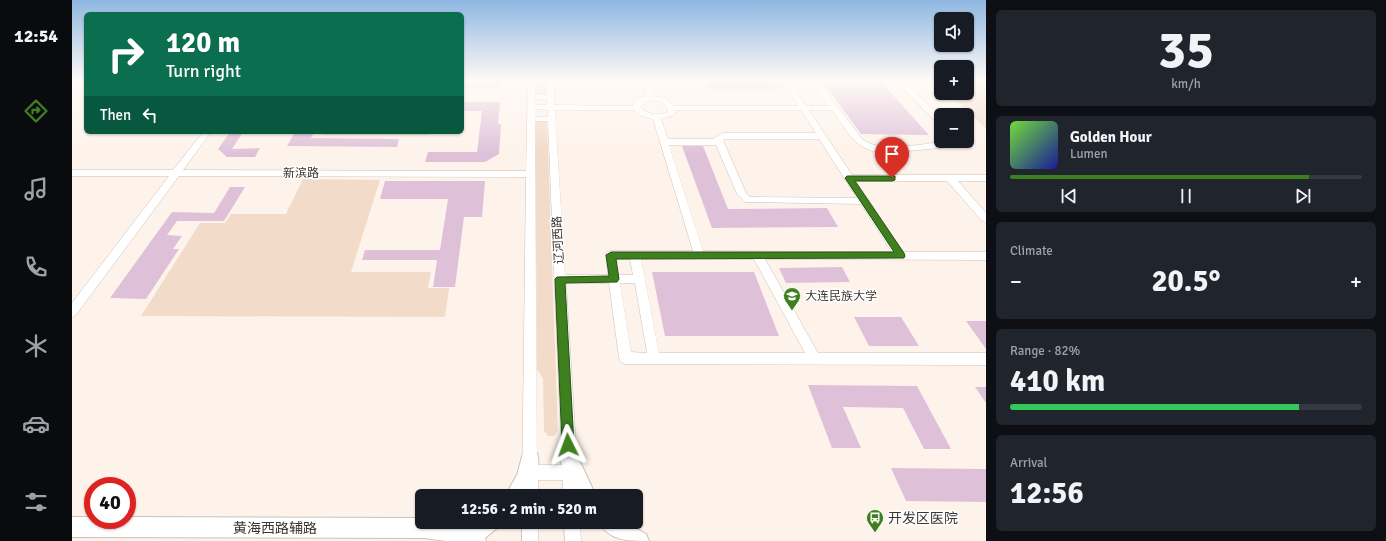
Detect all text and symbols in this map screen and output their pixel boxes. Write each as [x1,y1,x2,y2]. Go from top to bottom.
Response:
map controls [934,12,974,148]
button: sound [934,12,974,52]
text: 35 [1158,18,1214,82]
text: 12:54 [14,25,58,47]
text: 120 m [166,26,240,60]
icon: right [100,28,152,80]
text: Turn right [166,60,241,82]
button: + [934,60,974,100]
text: km/h [1171,76,1201,92]
icon: directions [22,97,50,125]
icon: left [139,104,161,126]
text: Then [100,106,131,124]
button: − [934,108,974,148]
text: Golden Hour [1070,128,1152,146]
pin [875,137,909,178]
icon: arrive [881,143,903,165]
text: Lumen [1070,146,1108,162]
street label: 新滨路 [283,166,319,181]
icon: music [22,175,50,203]
icon: previous [1058,185,1080,207]
icon: pause [1175,185,1197,207]
icon: next [1292,185,1314,207]
street label: 辽河西路 [550,216,567,264]
text: Climate [1010,243,1053,259]
icon: phone [22,253,50,281]
text: 20.5° [1151,263,1221,300]
text: − [1010,268,1022,295]
text: + [1350,268,1362,295]
school or university icon: 大连民族大学 [782,286,802,311]
place label: 大连民族大学 [805,289,877,304]
icon: climate [22,332,50,360]
text: Range · 82% [1010,343,1080,359]
text: 410 km [1010,363,1105,400]
icon: car [22,410,50,438]
position arrow [547,424,589,466]
text: Arrival [1010,455,1047,471]
text: 12:56 [1010,475,1084,512]
speed limit sign: 40 [84,477,136,529]
icon: filters [22,488,50,516]
text: 12:56 · 2 min · 520 m [461,500,597,518]
bus stop icon: 开发区医院 [865,508,885,533]
place label: 开发区医院 [888,510,958,527]
street label: 黄海西路辅路 [233,520,317,537]

